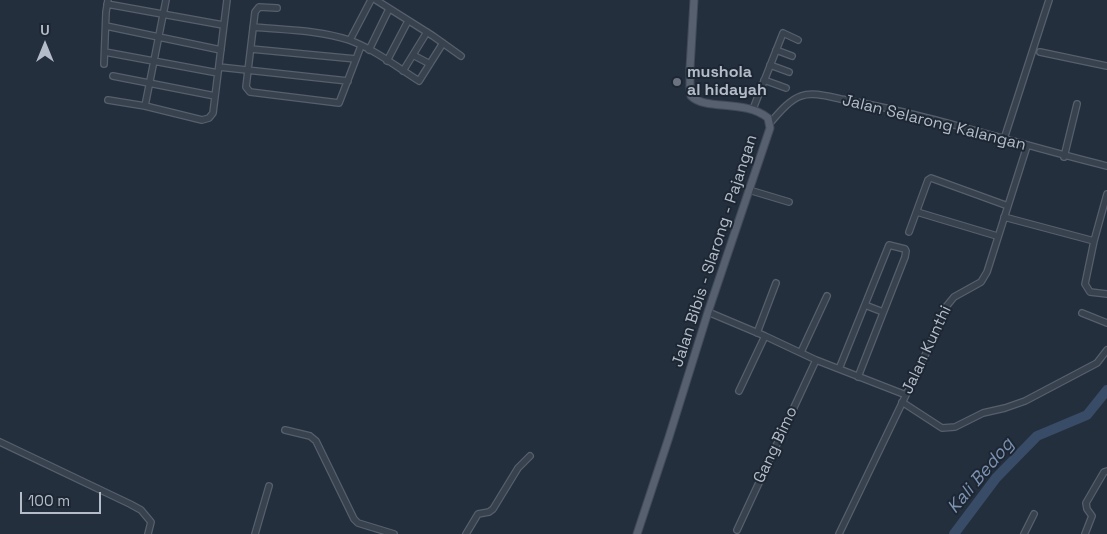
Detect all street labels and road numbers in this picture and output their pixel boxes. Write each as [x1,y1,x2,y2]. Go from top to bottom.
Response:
street label: Jalan Selarong Kalangan [840,91,1028,155]
street label: Jalan Bibis - Slarong - Pajangan [668,132,762,370]
street label: Jalan Kunthi [898,303,956,397]
street label: Gang Bimo [750,404,802,486]

